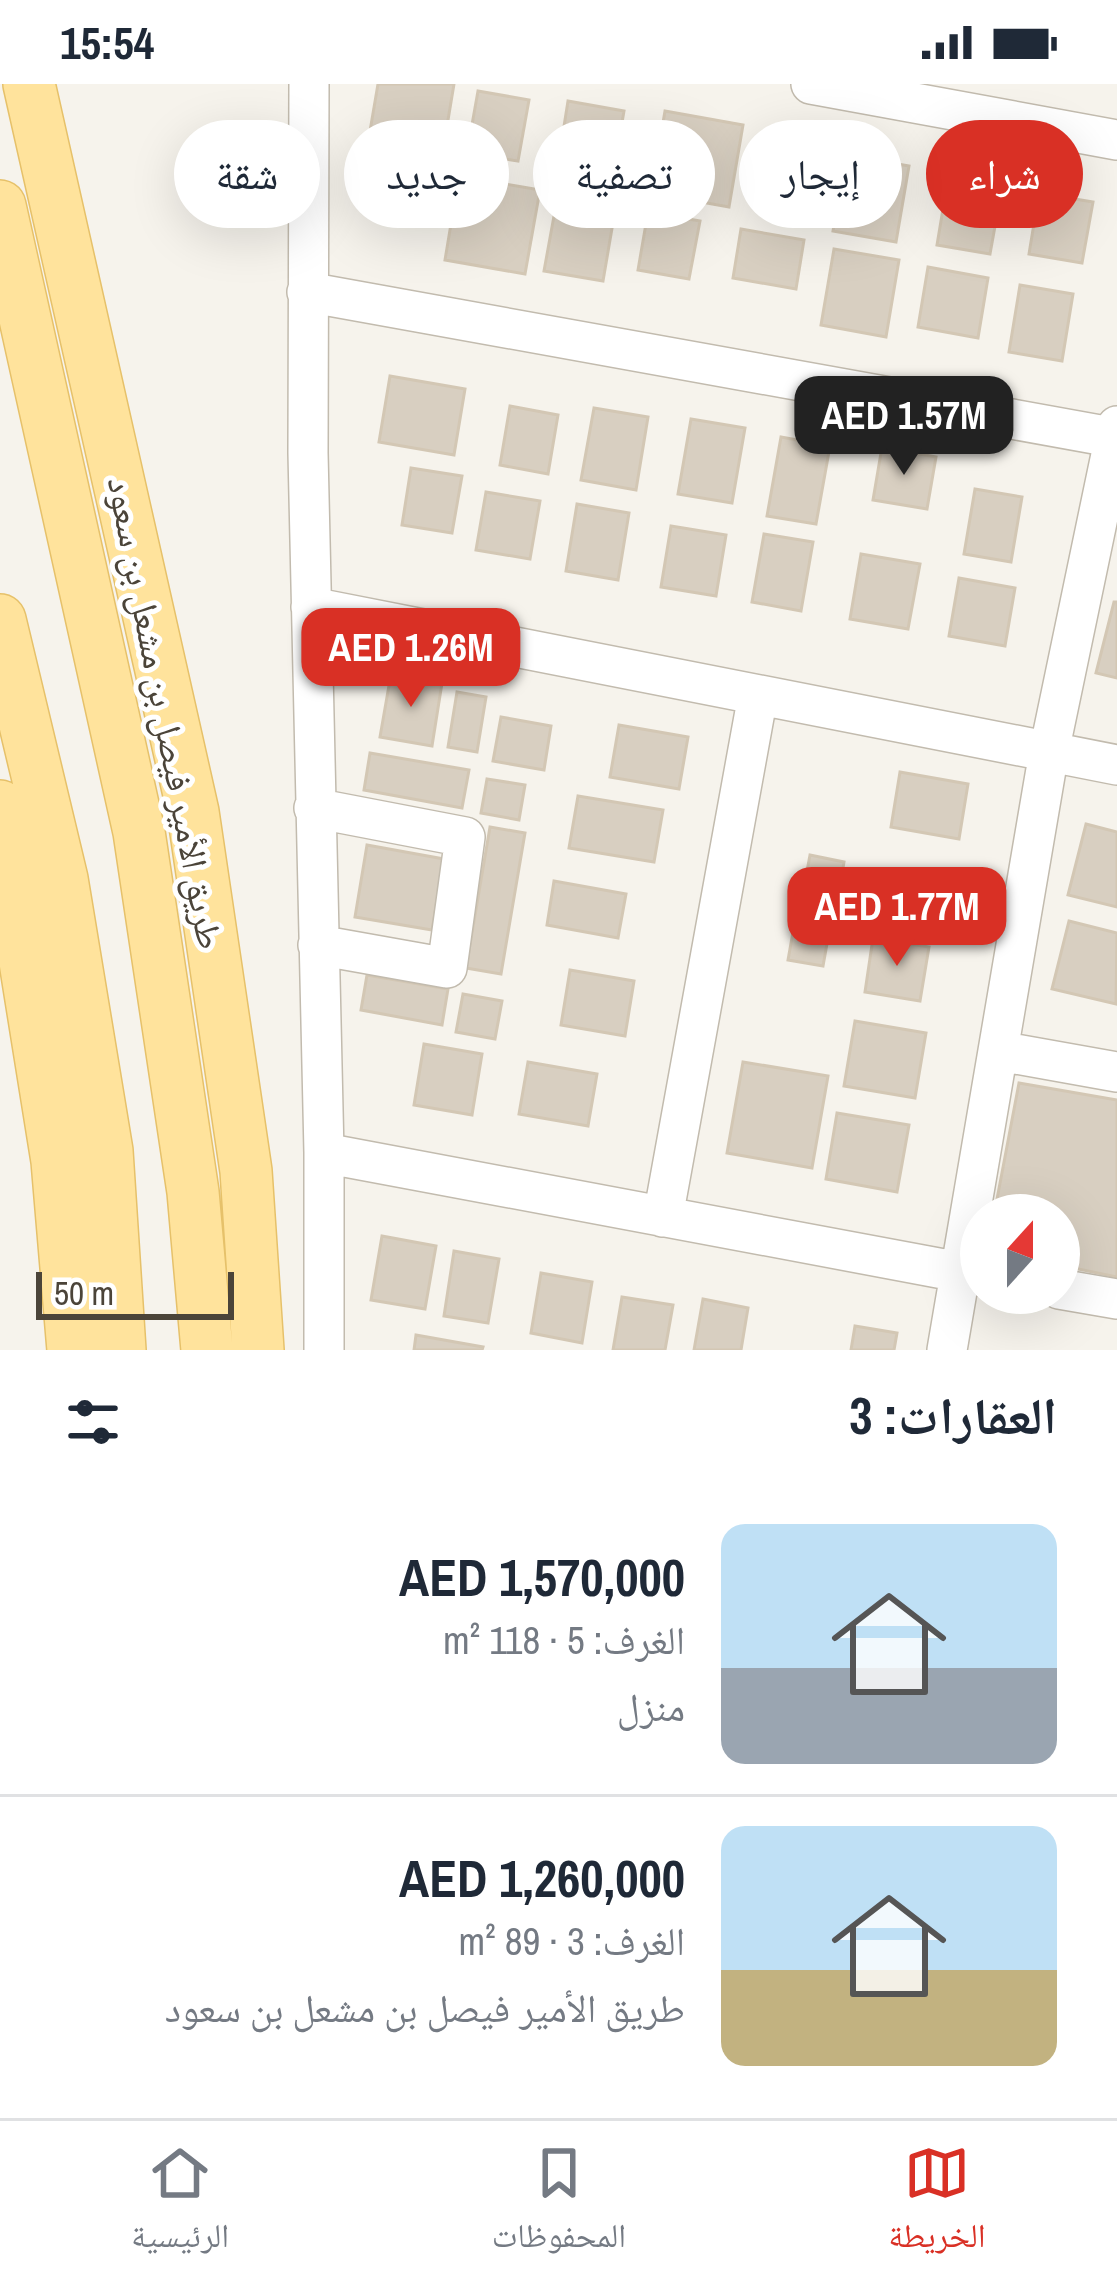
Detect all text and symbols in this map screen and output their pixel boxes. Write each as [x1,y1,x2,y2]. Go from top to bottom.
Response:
text: 15:54 [60,12,154,73]
chip: شقة [174,120,320,228]
chip: جديد [344,120,509,228]
chip: تصفية [533,120,715,228]
chip: إيجار [739,120,902,228]
chip: شراء [926,120,1083,228]
pin: AED 1.57M [767,376,1041,478]
text: AED 1.57M [821,389,987,441]
street label: طريق الأمير فيصل بن مشعل بن سعود [97,473,235,953]
pin: AED 1.26M [274,608,548,710]
text: AED 1.26M [328,621,494,673]
pin: AED 1.77M [760,867,1034,969]
text: AED 1.77M [814,880,980,932]
north arrow [960,1194,1080,1314]
map controls [960,1194,1080,1314]
scale bar [36,1266,234,1319]
text: 50 m [54,1271,114,1315]
text: العقارات: 3 [849,1381,1057,1450]
icon: filters [60,1389,126,1455]
text: AED 1,570,000 [399,1543,685,1612]
icon: home [817,1572,961,1716]
text: الغرف: 5 · 118 m² [443,1614,685,1666]
text: منزل [617,1681,685,1733]
text: AED 1,260,000 [399,1844,685,1913]
icon: home [817,1874,961,2018]
text: الغرف: 3 · 89 m² [458,1915,685,1967]
text: طريق الأمير فيصل بن مشعل بن سعود [165,1982,685,2034]
tab: الرئيسية [131,2140,229,2268]
tab: المحفوظات [492,2140,626,2268]
tab: الخريطة [889,2140,986,2268]

